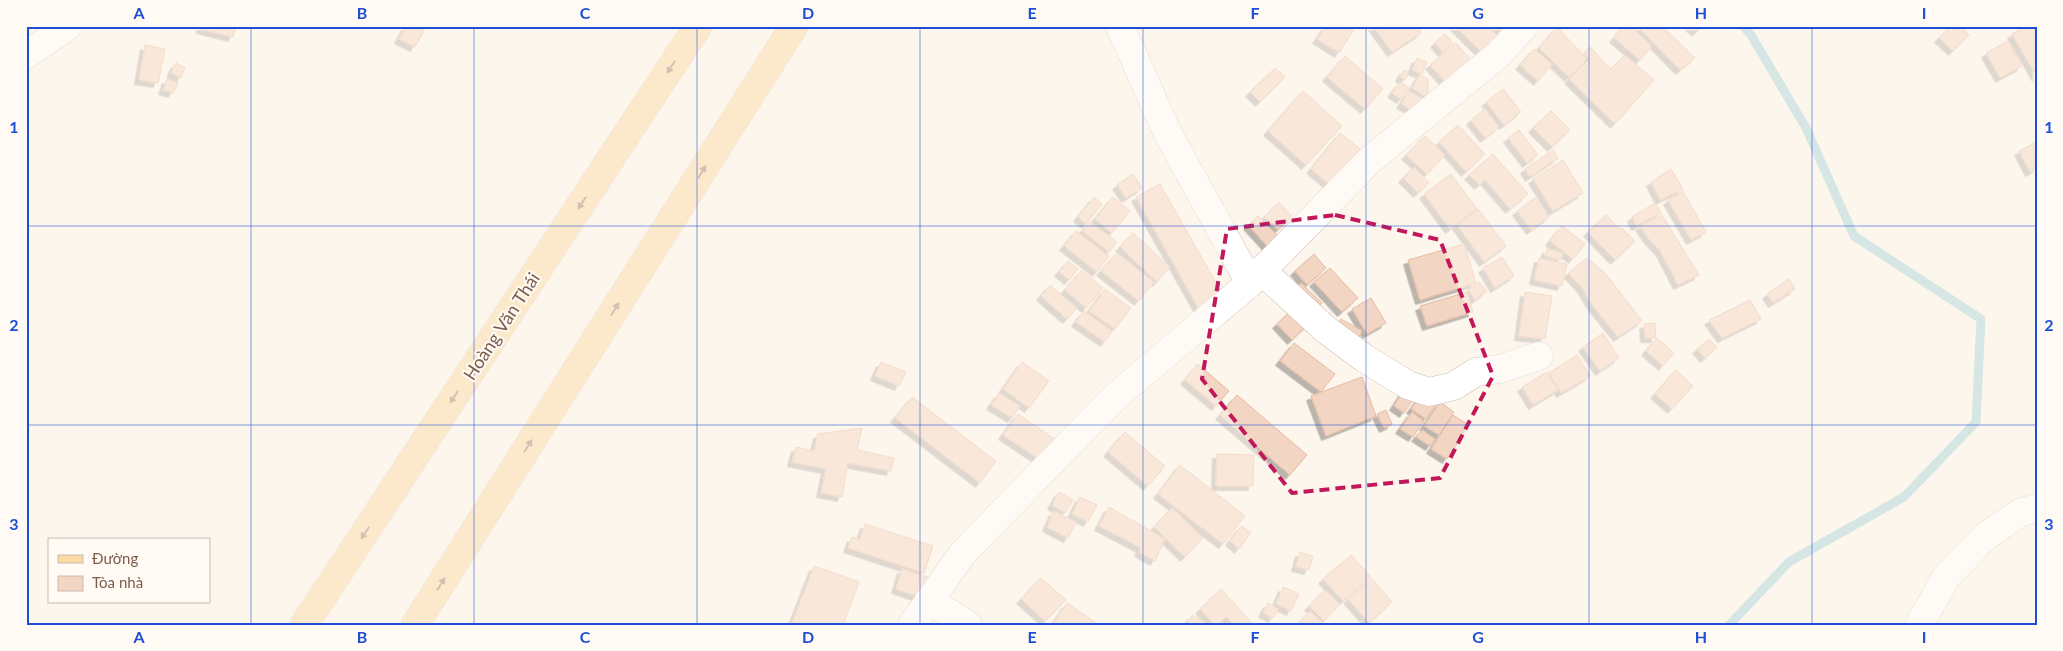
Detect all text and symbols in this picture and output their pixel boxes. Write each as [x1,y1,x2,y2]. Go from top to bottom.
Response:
text: A [132,3,145,22]
text: B [357,3,367,22]
text: C [580,3,591,22]
text: D [802,3,814,22]
text: E [1027,3,1037,22]
text: F [1250,3,1260,22]
text: G [1472,3,1484,22]
text: H [1695,3,1707,22]
text: I [1922,3,1926,22]
one-way arrow [666,60,676,74]
text: 1 [9,117,19,136]
text: 1 [2044,117,2054,136]
one-way arrow [697,165,707,178]
one-way arrow [577,196,587,209]
street label: Hoàng Văn Thái [458,268,544,384]
one-way arrow [610,302,620,316]
text: 2 [9,315,19,334]
text: 2 [2044,315,2054,334]
one-way arrow [449,390,459,404]
one-way arrow [524,440,533,453]
text: 3 [9,514,19,533]
text: 3 [2044,514,2054,533]
one-way arrow [360,526,369,539]
legend [48,538,210,604]
text: Đường [92,549,138,567]
text: Tòa nhà [92,573,143,591]
one-way arrow [437,577,446,590]
text: A [132,627,145,646]
text: B [357,627,367,646]
text: C [580,627,591,646]
text: D [802,627,814,646]
text: E [1027,627,1037,646]
text: F [1250,627,1260,646]
text: G [1472,627,1484,646]
text: H [1695,627,1707,646]
text: I [1922,627,1926,646]

